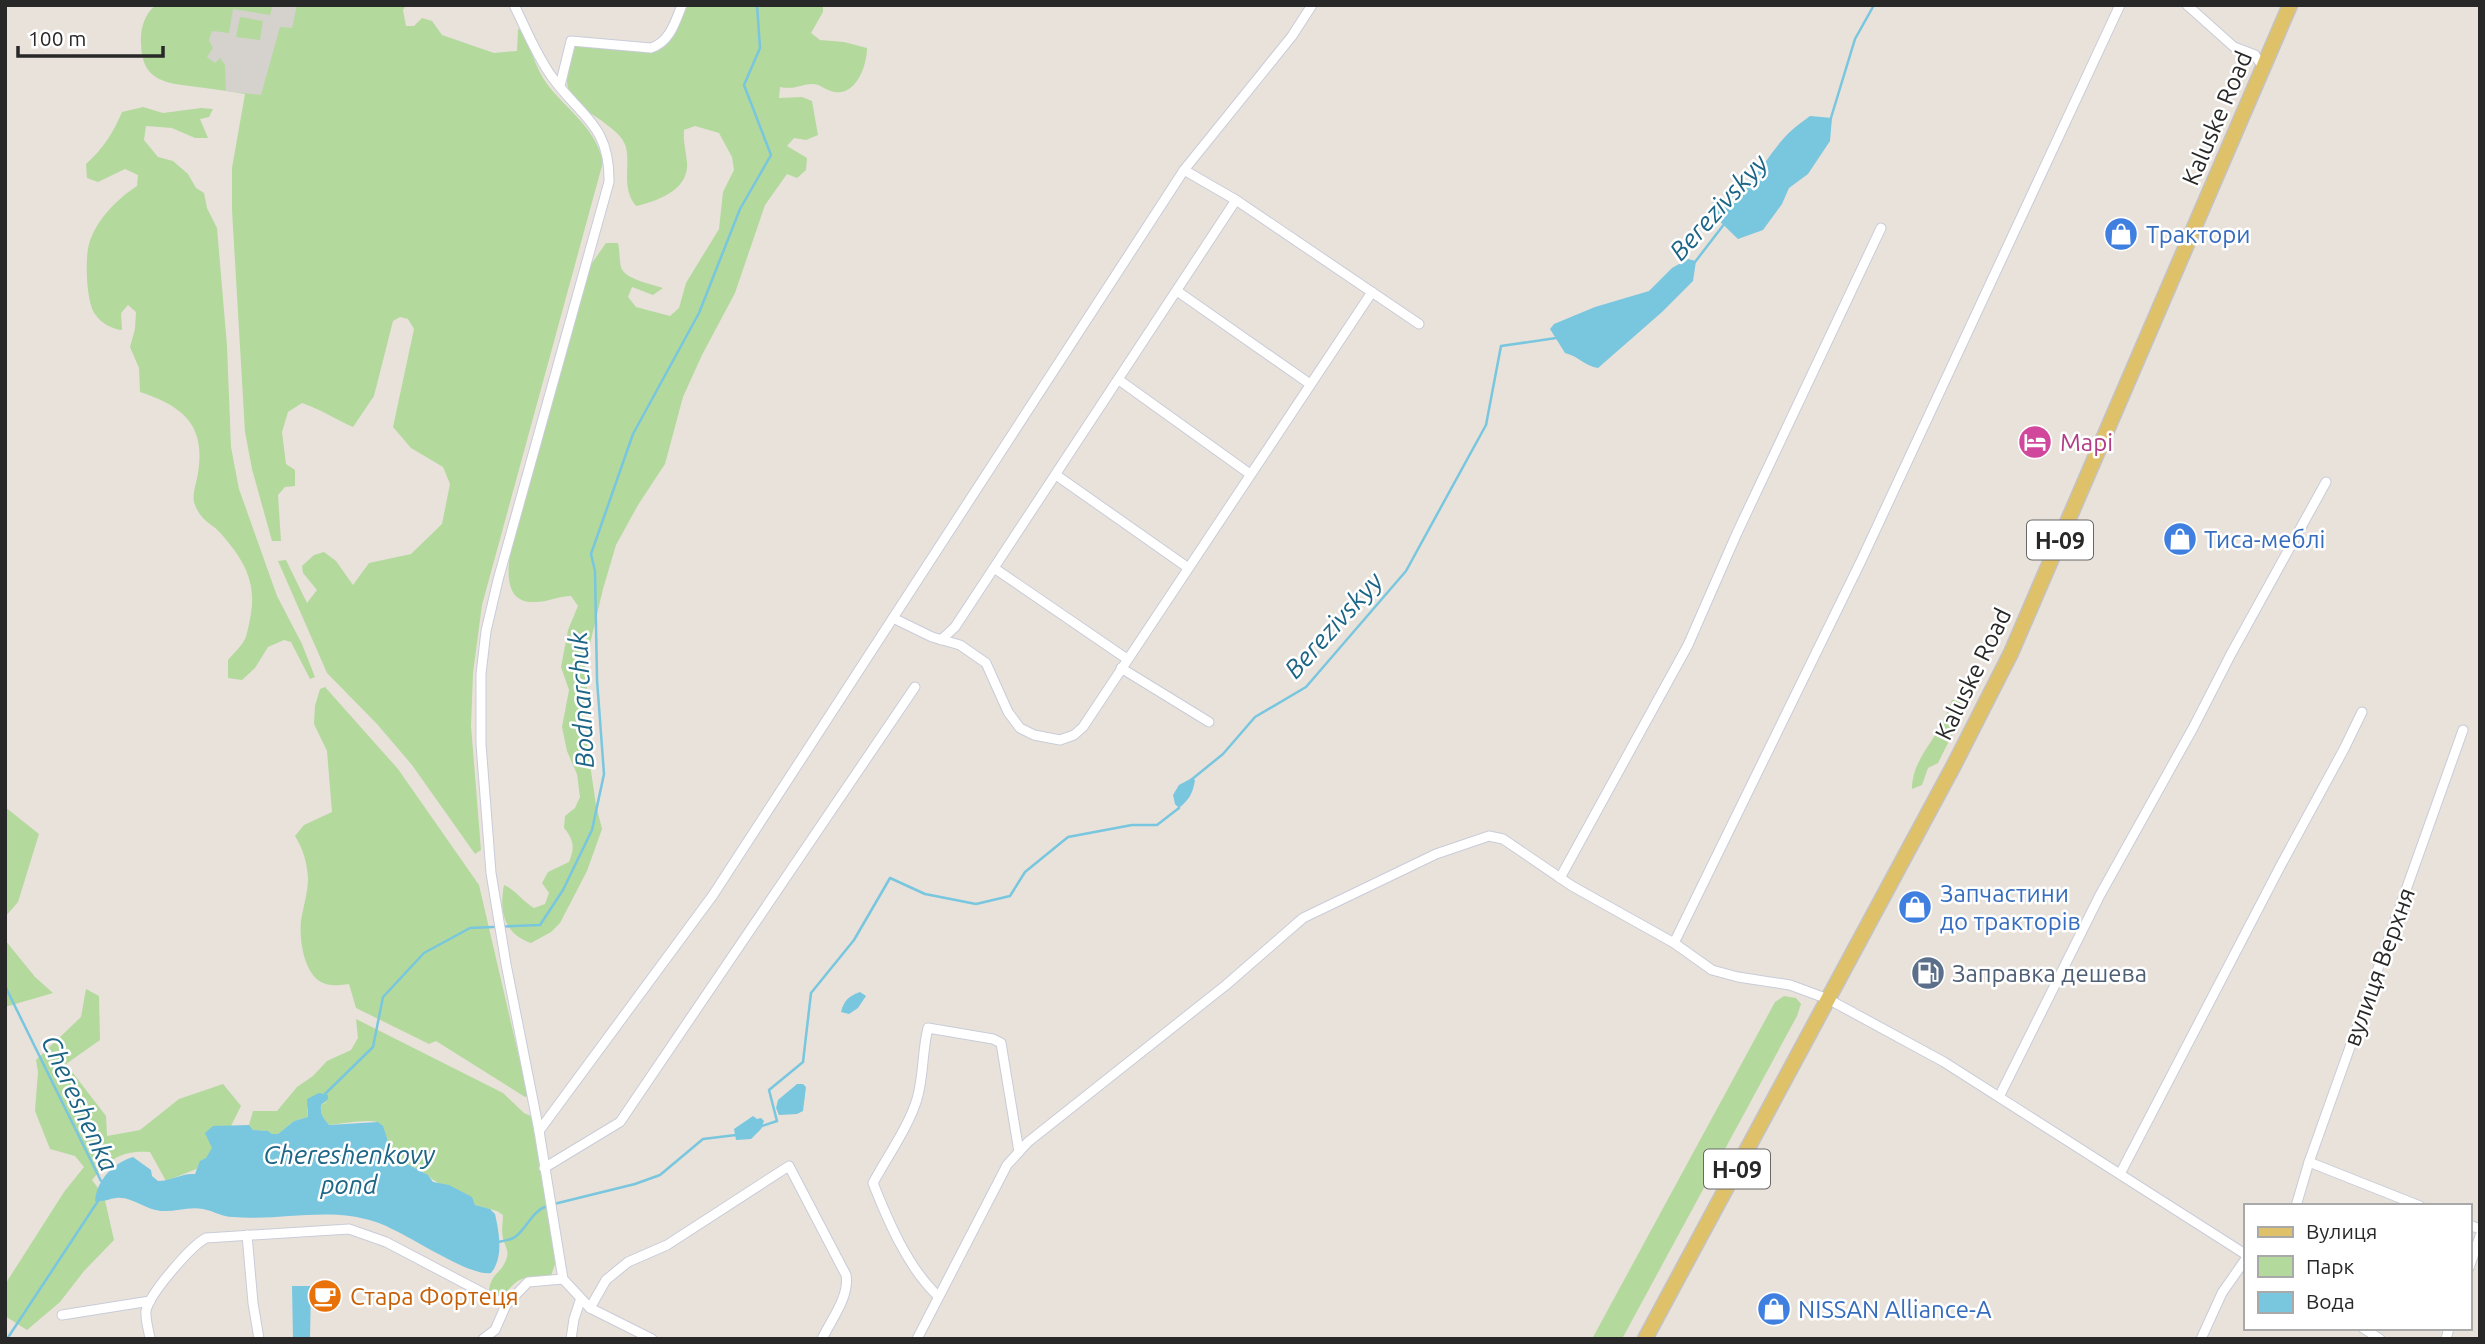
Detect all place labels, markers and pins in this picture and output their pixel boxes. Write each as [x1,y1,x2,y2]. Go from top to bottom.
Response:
shop icon: Трактори [2102,215,2140,253]
place label: Трактори [2146,221,2250,248]
hotel icon: Марі [2016,423,2054,461]
place label: Марі [2060,429,2113,456]
shop icon: Тиса-меблі [2161,520,2199,558]
place label: Тиса-меблі [2204,526,2325,553]
place label: Запчастини до тракторів [1940,880,2081,935]
shop icon: Запчастини до тракторів [1896,888,1934,926]
fuel station icon: Заправка дешева [1909,954,1947,992]
place label: Заправка дешева [1952,960,2147,987]
cafe icon: Стара Фортеця [306,1277,344,1315]
place label: Стара Фортеця [350,1283,519,1310]
shop icon: NISSAN Alliance-A [1755,1290,1793,1328]
place label: NISSAN Alliance-A [1798,1296,1992,1323]

